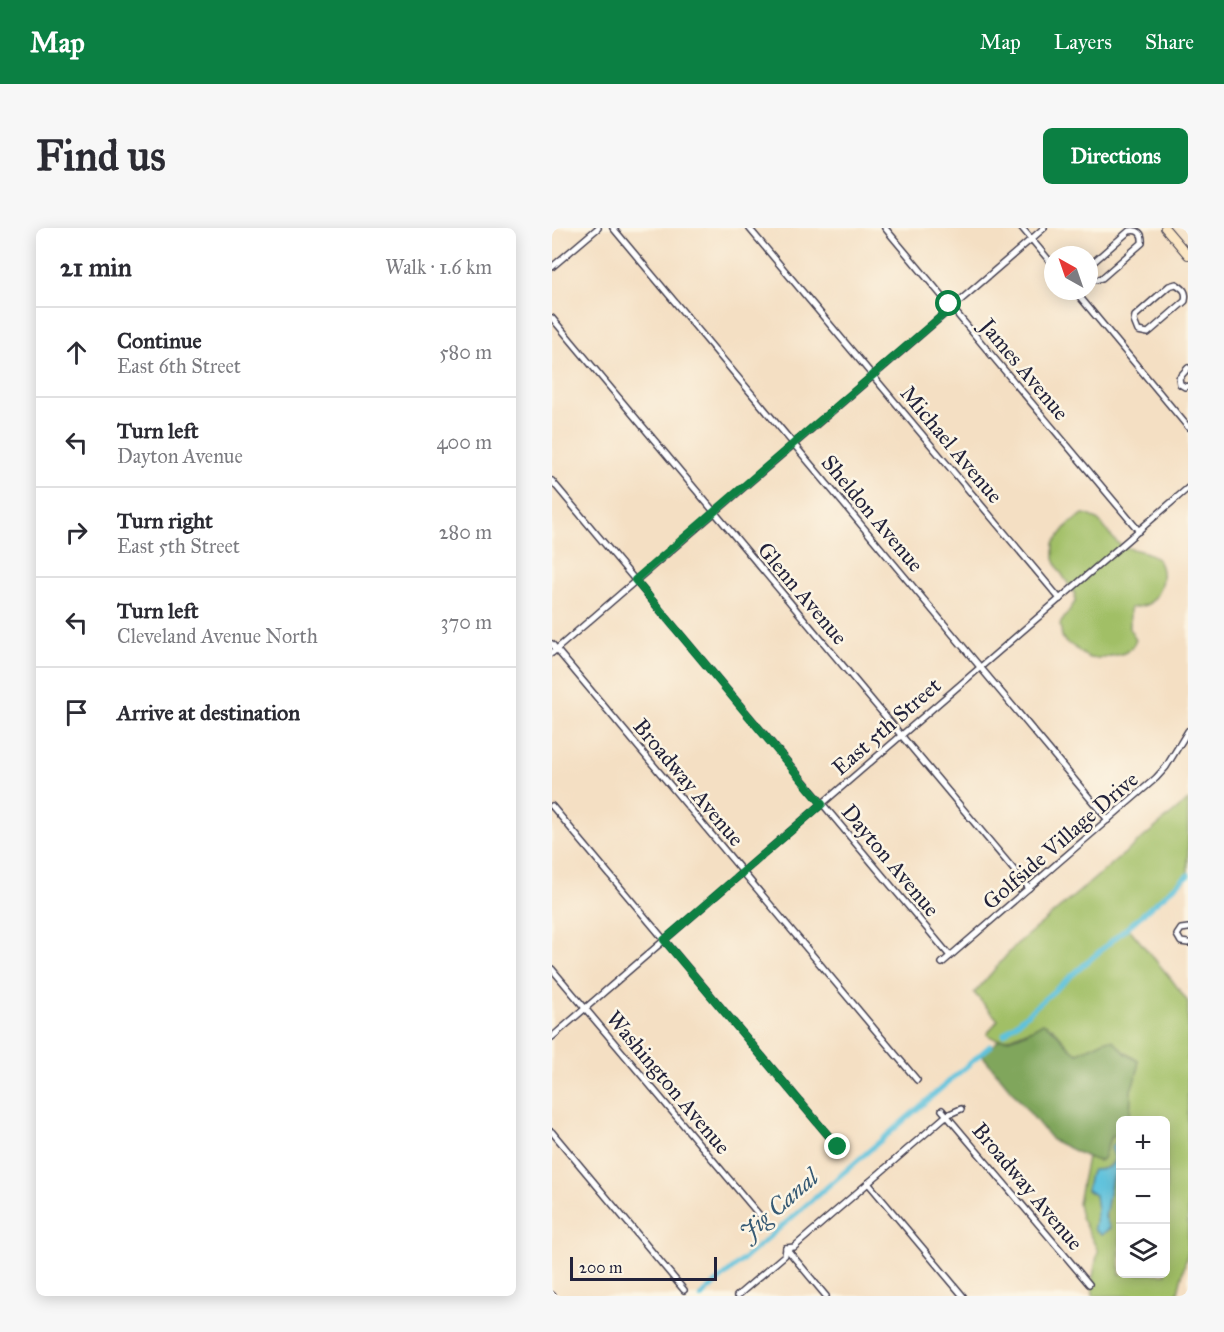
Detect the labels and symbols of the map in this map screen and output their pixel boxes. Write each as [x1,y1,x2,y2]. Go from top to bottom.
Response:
north arrow [1044,246,1098,300]
route start [935,290,961,316]
street label: James Avenue [973,312,1075,426]
street label: Michael Avenue [895,380,1009,509]
street label: Sheldon Avenue [816,449,930,577]
street label: Glenn Avenue [752,536,853,650]
street label: East 5th Street [826,672,946,781]
street label: Broadway Avenue [627,713,750,852]
street label: Golfside Village Drive [977,766,1144,915]
street label: Dayton Avenue [836,799,945,922]
street label: Washington Avenue [601,1005,737,1160]
street label: Broadway Avenue [966,1117,1089,1256]
route end [824,1133,850,1159]
water label: Jig Canal [732,1161,827,1249]
scale bar [570,1254,717,1282]

